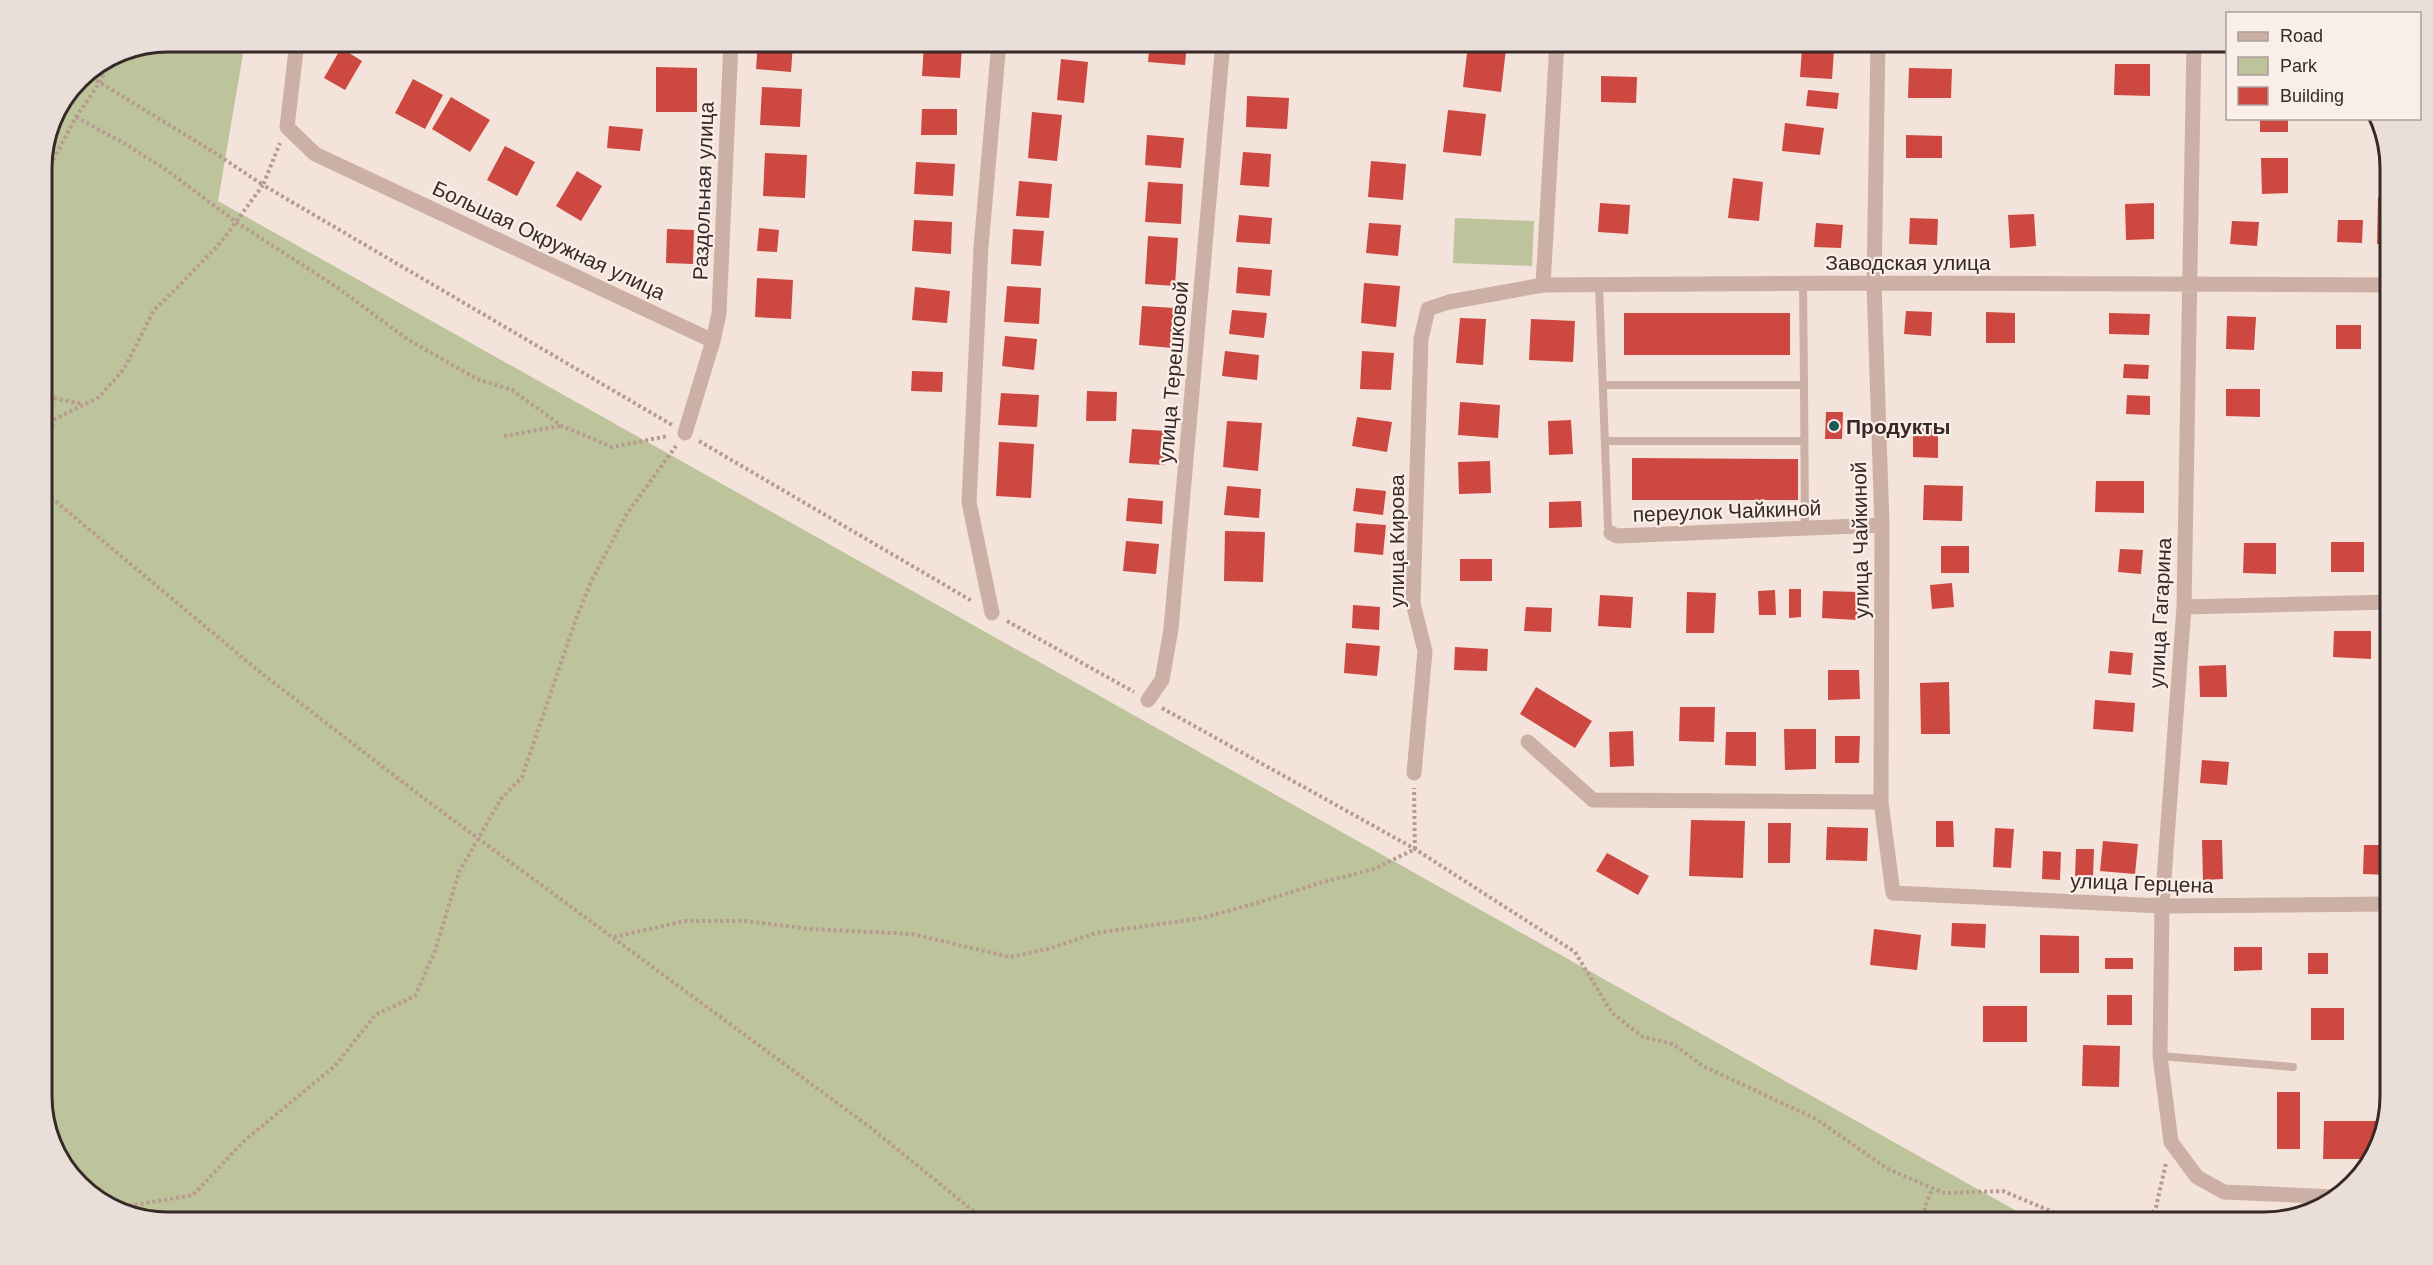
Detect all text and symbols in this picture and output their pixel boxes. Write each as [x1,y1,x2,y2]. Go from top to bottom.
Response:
legend [2226,12,2421,120]
text: Road [2280,26,2323,46]
text: Park [2280,56,2318,76]
text: Building [2280,86,2344,106]
street label: Раздольная улица [688,101,718,281]
street label: Большая Окружная улица [429,176,669,304]
street label: Заводская улица [1825,251,1991,274]
street label: улица Терешковой [1154,280,1192,464]
place label: Продукты [1846,415,1950,438]
marker: Продукты [1827,419,1841,433]
street label: улица Чайкиной [1847,461,1873,619]
street label: улица Кирова [1385,474,1408,608]
street label: переулок Чайкиной [1632,496,1822,526]
street label: улица Гагарина [2145,537,2175,689]
street label: улица Герцена [2070,869,2214,897]

